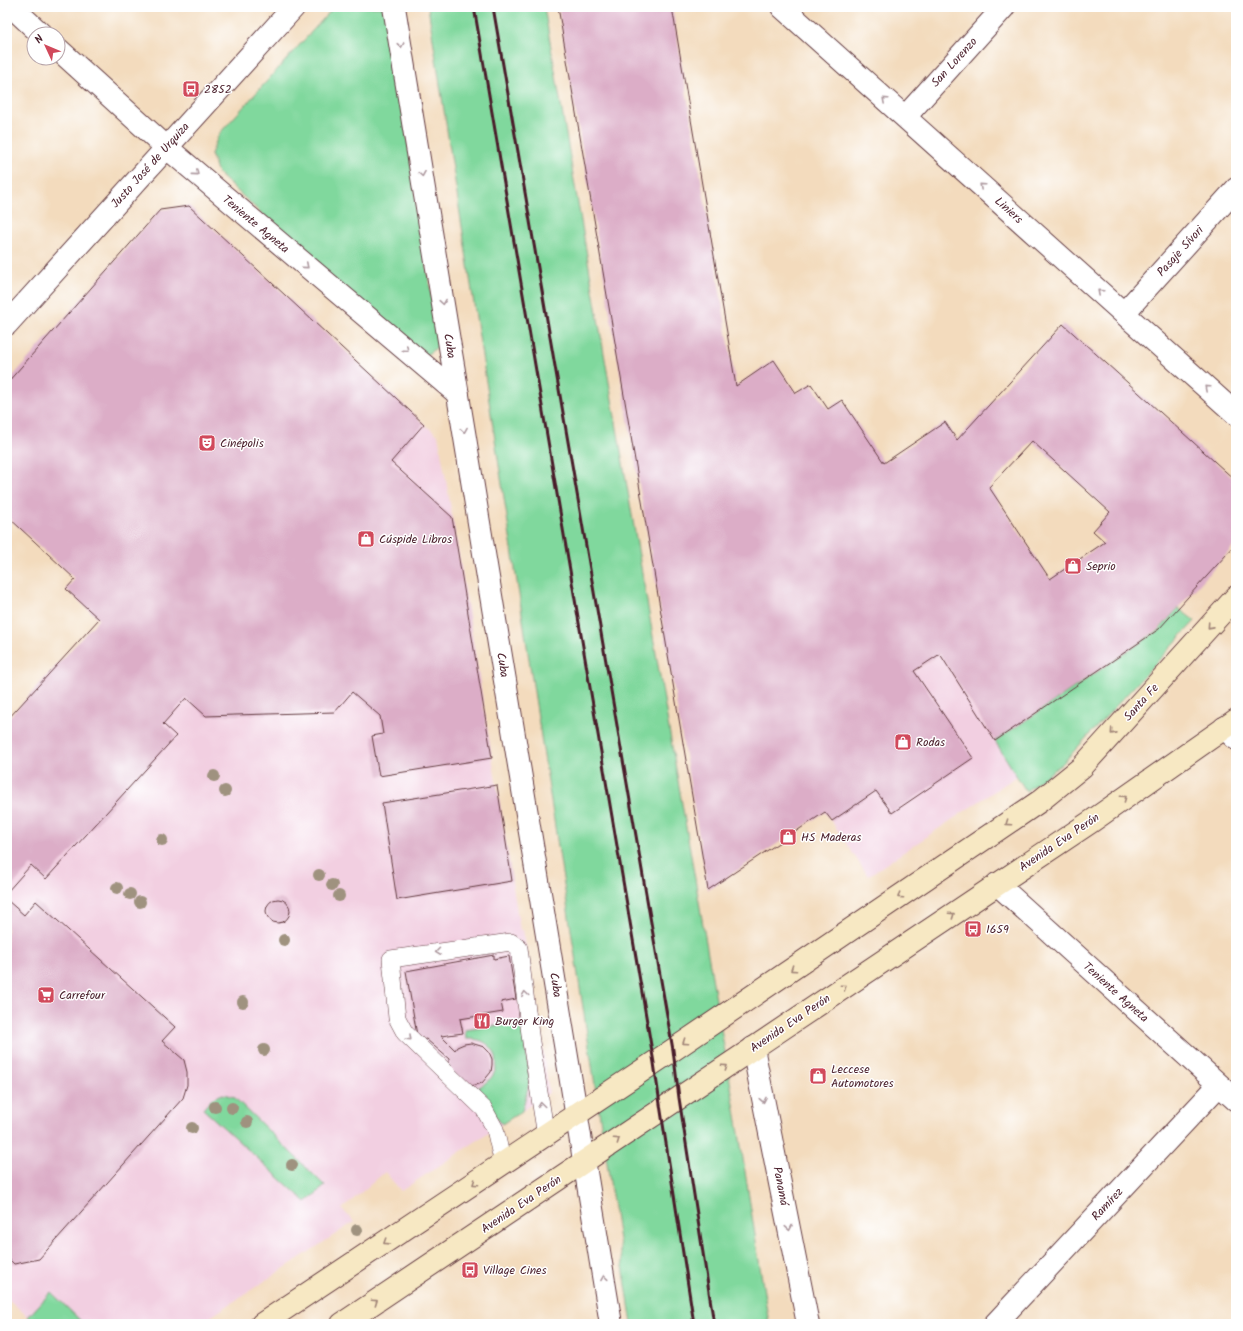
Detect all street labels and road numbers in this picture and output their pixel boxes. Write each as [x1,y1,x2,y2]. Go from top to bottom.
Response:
street label: San Lorenzo [927,33,982,92]
street label: Justo José de Urquiza [106,118,195,213]
street label: Teniente Agneta [218,190,294,259]
street label: Liniers [990,192,1027,229]
street label: Pasaje Sívori [1152,221,1209,281]
street label: Cuba [438,332,461,360]
street label: Cuba [491,651,514,679]
street label: Santa Fe [1119,679,1164,725]
street label: Avenida Eva Perón [1015,808,1103,876]
street label: Teniente Agneta [1079,958,1153,1027]
street label: Cuba [544,971,567,999]
street label: Avenida Eva Perón [746,989,834,1057]
street label: Panamá [767,1165,794,1209]
street label: Avenida Eva Perón [477,1170,565,1238]
street label: Ramírez [1087,1183,1128,1225]

